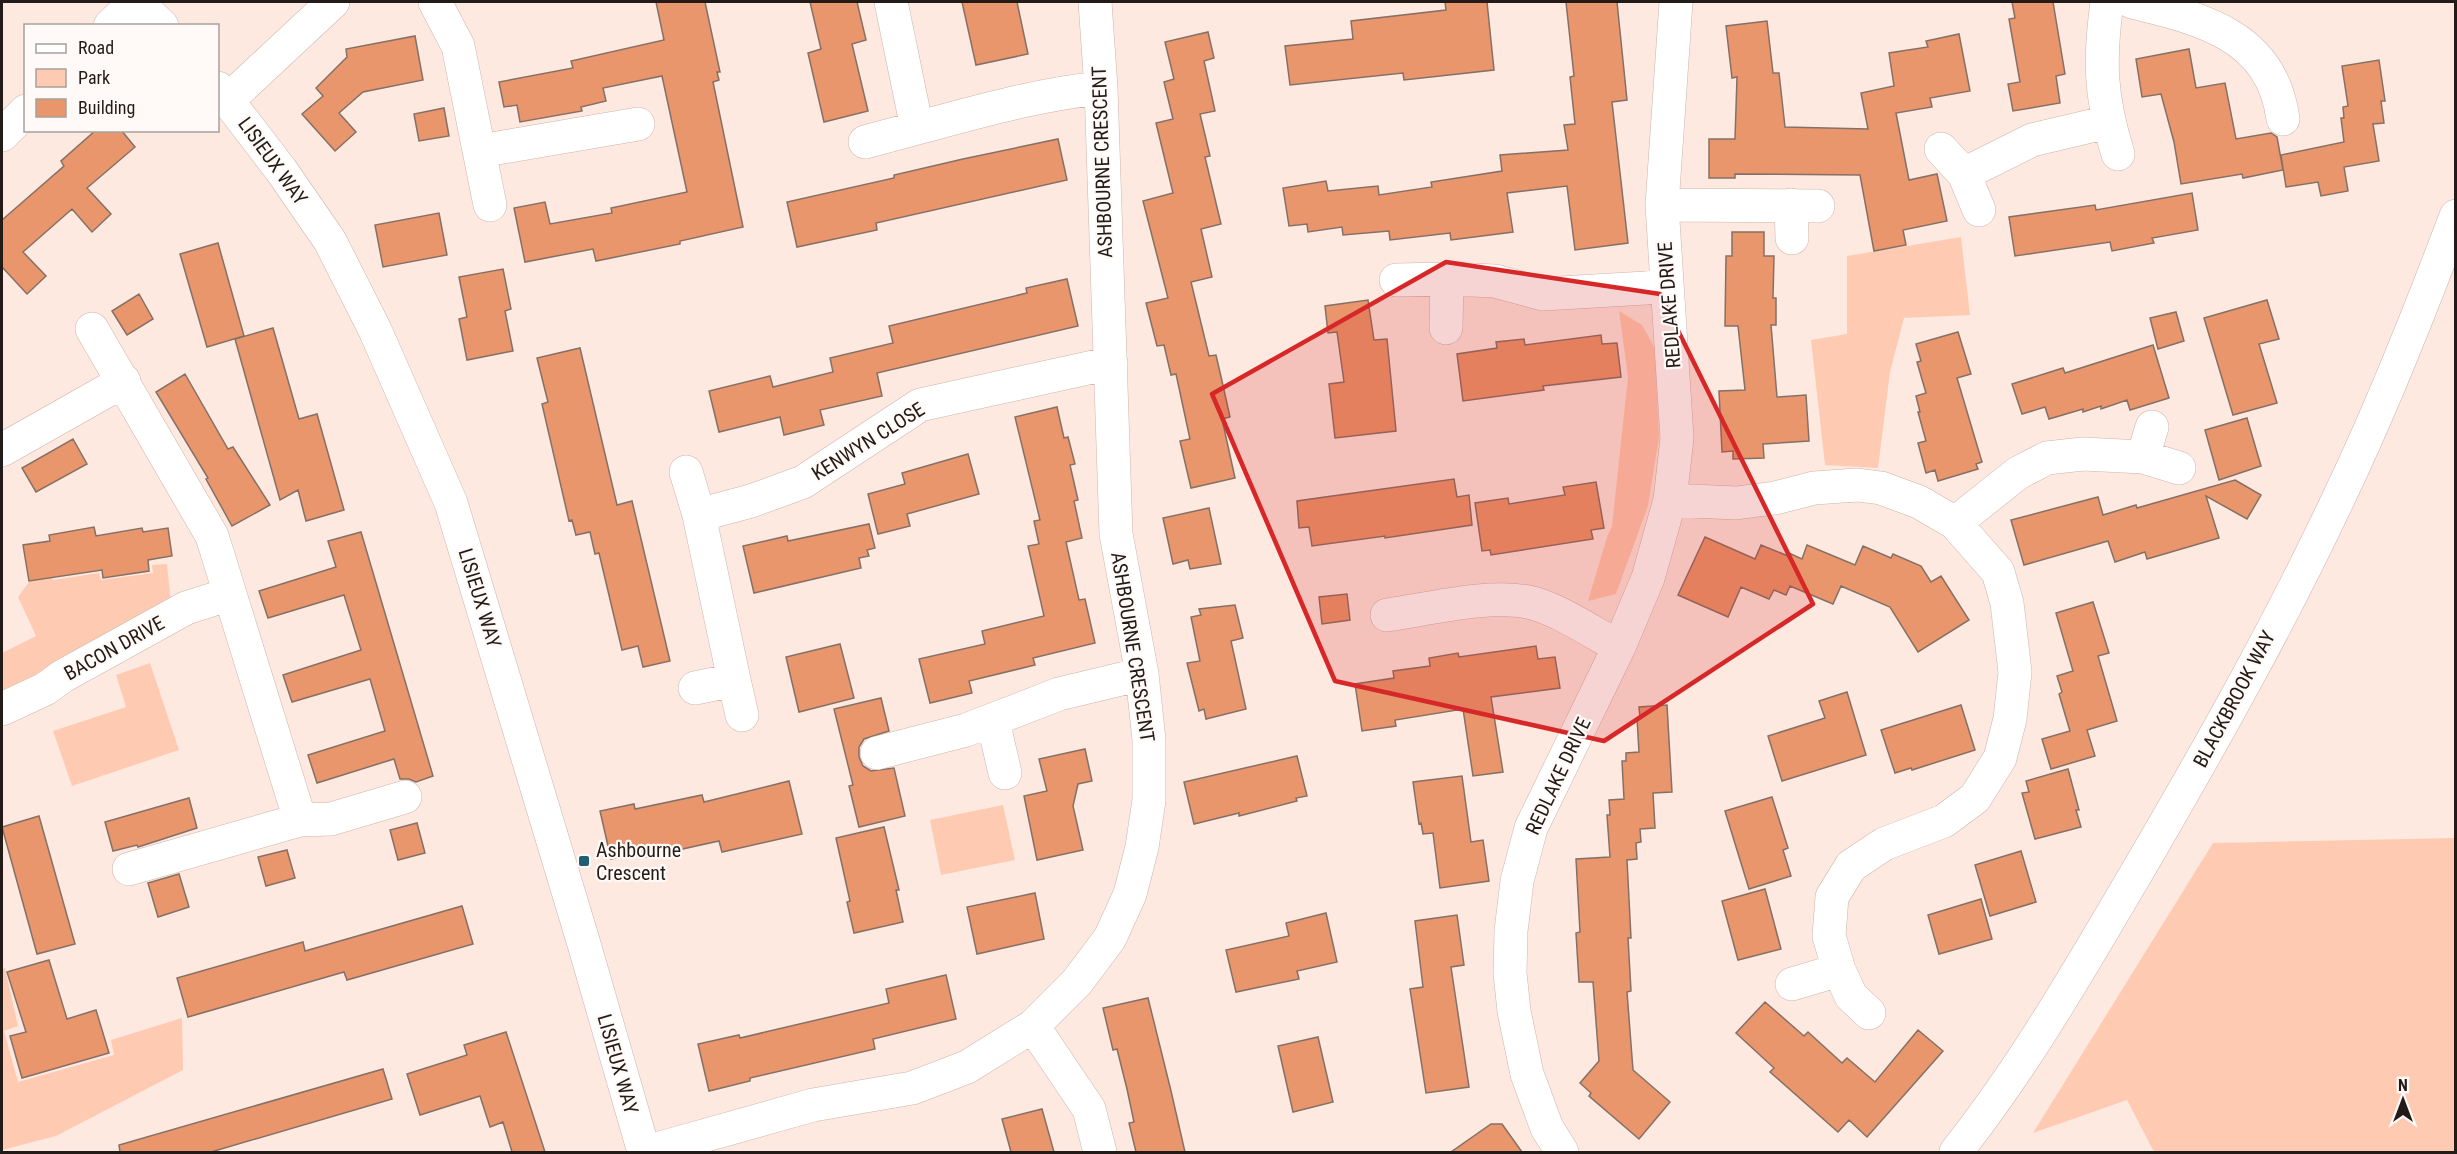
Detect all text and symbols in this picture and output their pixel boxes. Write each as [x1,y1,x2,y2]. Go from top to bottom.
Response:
legend [24,24,219,132]
text: Road [78,37,114,58]
street label: ASHBOURNE CRESCENT [1087,66,1117,258]
text: Park [78,67,110,88]
text: Building [78,97,135,118]
street label: LISIEUX WAY [233,112,313,210]
street label: REDLAKE DRIVE [1653,241,1685,369]
street label: KENWYN CLOSE [807,397,929,485]
street label: LISIEUX WAY [454,545,507,651]
street label: ASHBOURNE CRESCENT [1106,550,1160,744]
street label: BACON DRIVE [60,611,168,685]
street label: BLACKBROOK WAY [2188,626,2280,771]
street label: REDLAKE DRIVE [1520,713,1596,839]
place label: Ashbourne Crescent [596,838,681,885]
marker: Ashbourne Crescent [577,854,591,868]
street label: LISIEUX WAY [592,1011,644,1117]
north arrow [2373,1070,2433,1130]
text: N [2398,1076,2408,1095]

